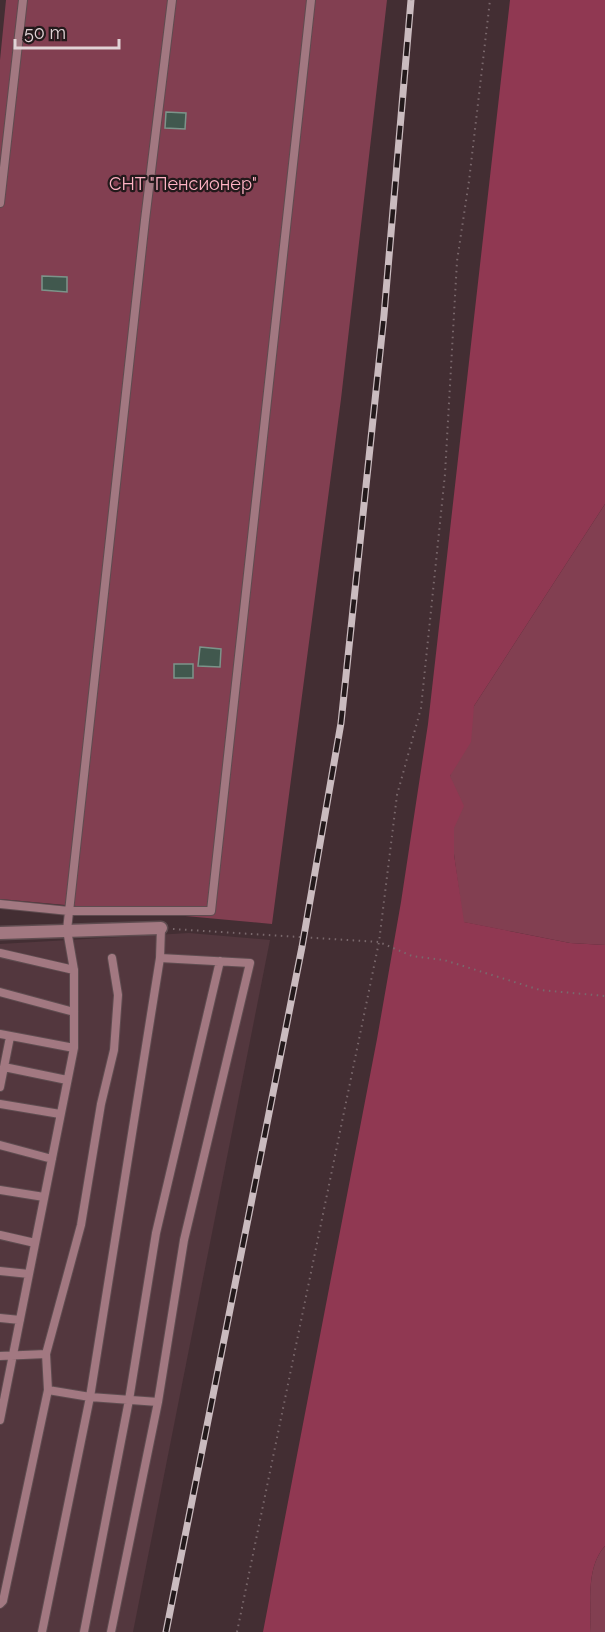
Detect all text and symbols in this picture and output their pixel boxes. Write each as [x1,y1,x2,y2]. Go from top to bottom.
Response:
scale bar [15,12,118,50]
text: 50 m [24,22,66,43]
park label: СНТ "Пенсионер" [109,173,257,194]

